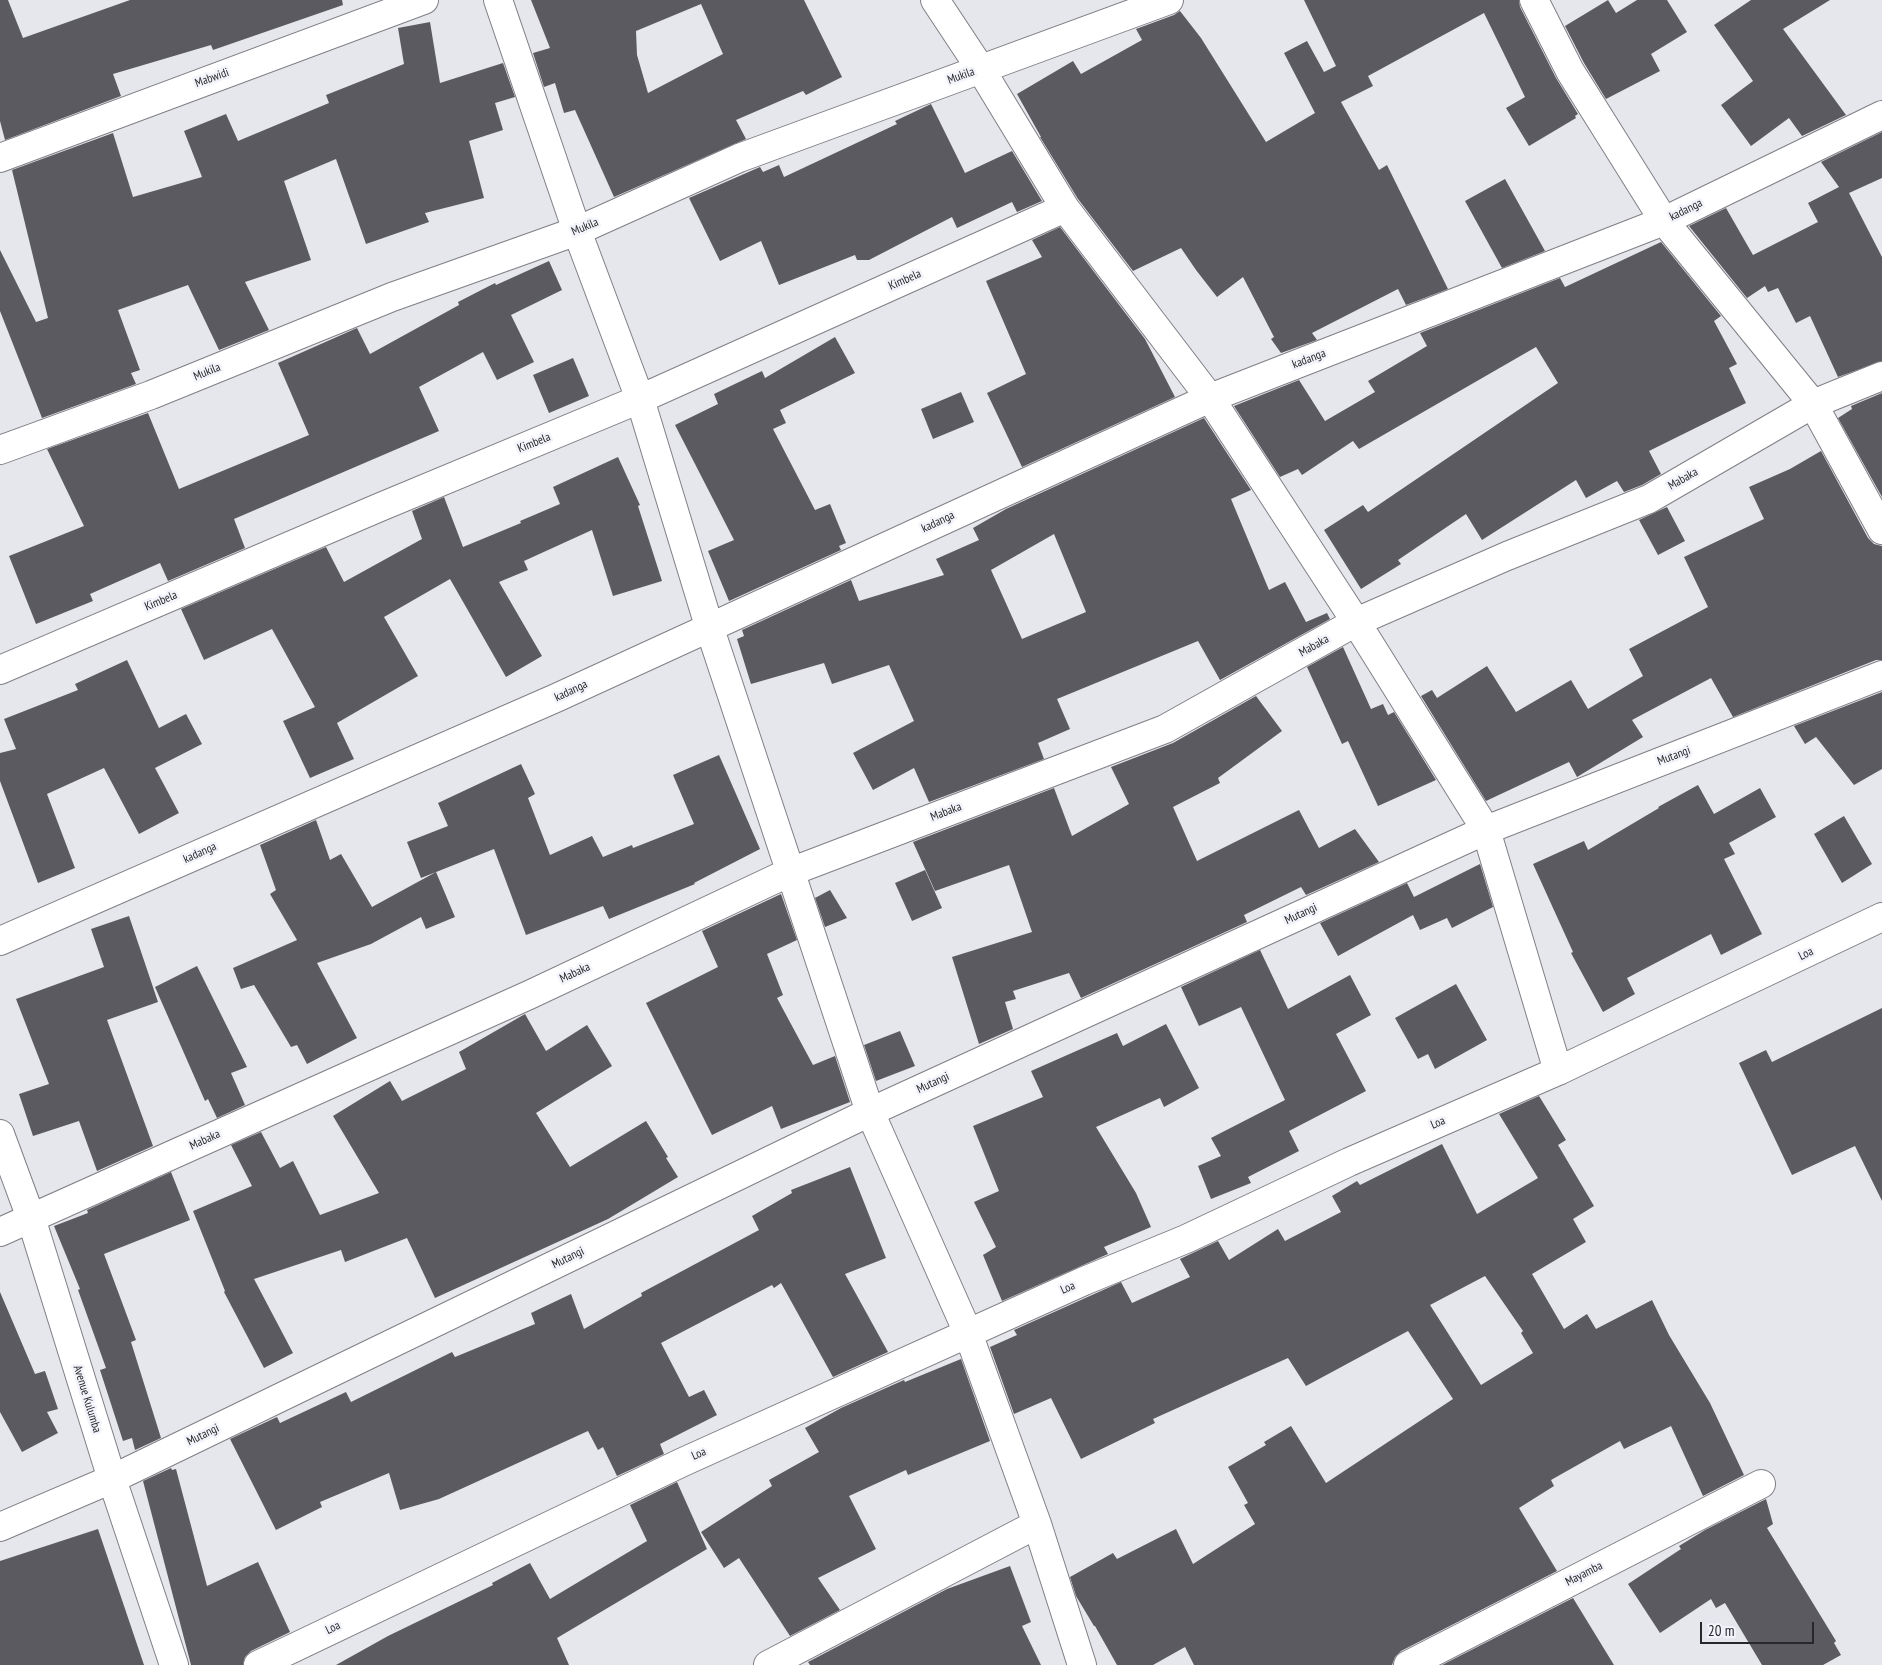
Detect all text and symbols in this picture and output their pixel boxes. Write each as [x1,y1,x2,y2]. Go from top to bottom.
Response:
street label: Mukila [946,64,976,88]
street label: Mabwidi [193,65,231,91]
street label: kadanga [1667,196,1705,224]
street label: Mukila [569,215,601,239]
street label: Kimbela [886,266,924,294]
street label: kadanga [1290,346,1328,372]
street label: Mukila [191,360,223,384]
street label: Kimbela [515,430,553,456]
street label: Mabaka [1666,465,1700,493]
street label: kadanga [919,508,957,536]
street label: Kimbela [142,588,180,614]
street label: Mabaka [1297,632,1331,660]
street label: kadanga [552,677,590,705]
street label: Mutangi [1656,743,1692,769]
street label: Mabaka [929,800,963,824]
street label: kadanga [181,839,219,867]
street label: Mutangi [1283,900,1319,928]
street label: Loa [1796,944,1816,964]
street label: Mabaka [557,960,593,986]
street label: Mutangi [915,1069,951,1097]
street label: Loa [1429,1114,1447,1132]
street label: Mabaka [187,1127,223,1153]
street label: Mutangi [550,1244,586,1272]
street label: Loa [1058,1278,1078,1298]
street label: Avenue Kulumba [70,1364,104,1434]
street label: Mutangi [185,1421,221,1449]
street label: Loa [689,1444,709,1464]
street label: Mayamba [1563,1559,1605,1589]
scale bar [1702,1612,1816,1644]
street label: Loa [323,1618,343,1638]
text: 20 m [1708,1621,1734,1640]

